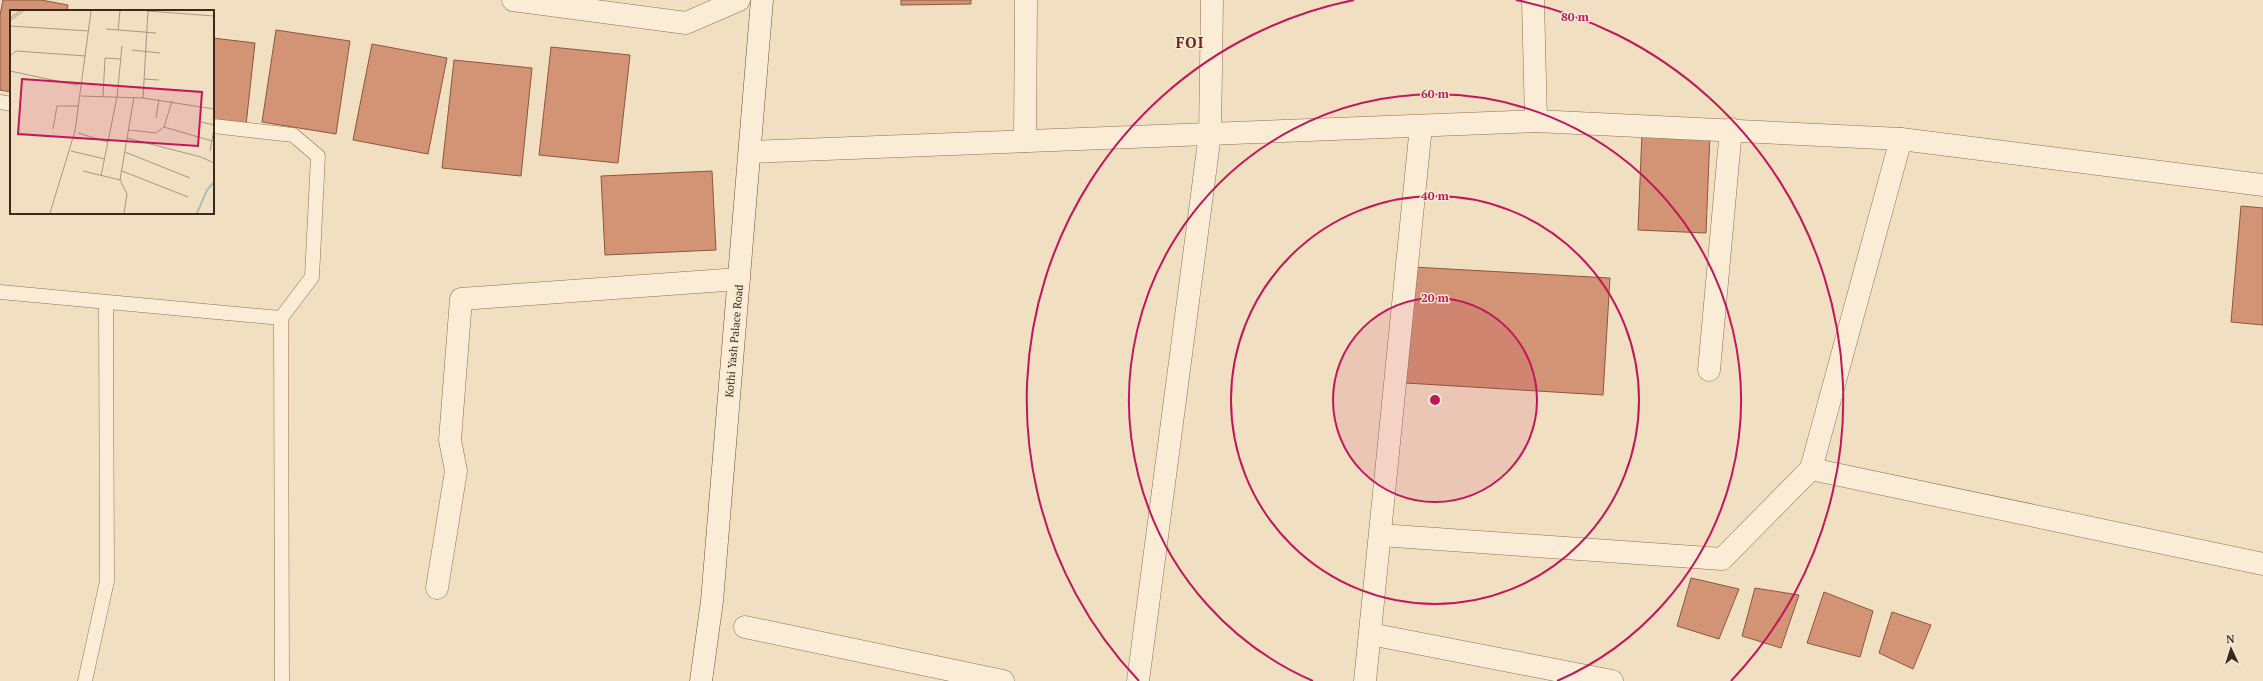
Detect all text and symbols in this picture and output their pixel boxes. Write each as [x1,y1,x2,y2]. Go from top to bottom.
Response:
text: 80 m [1561,9,1589,24]
inset map [10,10,214,214]
district label: FOI [1176,32,1204,52]
text: 60 m [1421,86,1449,101]
text: 40 m [1421,188,1449,203]
street label: Kothi Yash Palace Road [722,284,746,398]
text: 20 m [1421,290,1449,305]
centre of rings [1428,393,1442,407]
north arrow [2211,629,2251,669]
text: N [2226,632,2236,646]

